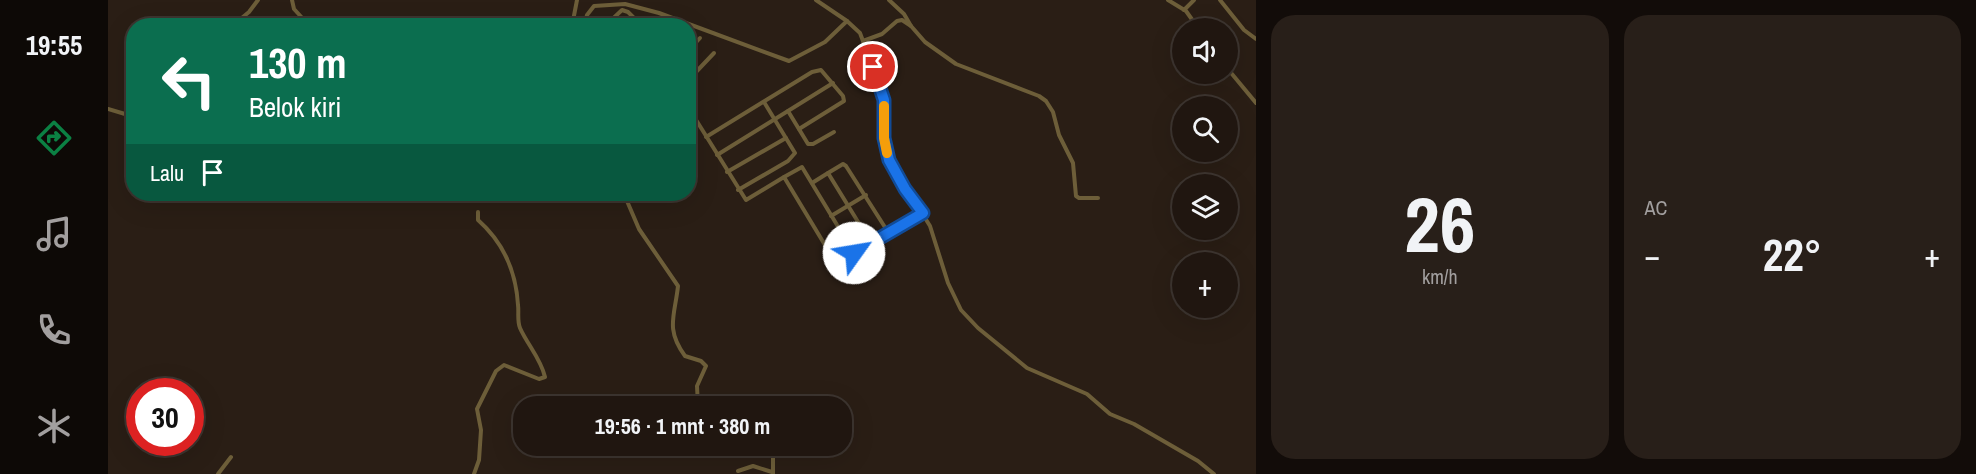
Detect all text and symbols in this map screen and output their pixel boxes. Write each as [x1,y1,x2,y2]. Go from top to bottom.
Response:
map controls [1172,18,1238,318]
button: sound [1172,18,1238,84]
text: 19:55 [26,27,82,63]
text: 130 m [249,35,347,91]
pin [847,41,898,92]
icon: left [150,42,228,120]
icon: arrive [856,50,889,83]
text: Belok kiri [249,89,341,125]
button: search [1172,96,1238,162]
icon: directions [33,117,75,159]
icon: arrive [196,156,229,189]
text: Lalu [150,158,184,188]
text: 26 [1404,171,1475,276]
button: layers [1172,174,1238,240]
text: AC [1645,194,1667,221]
icon: music [33,213,75,255]
position arrow [822,221,886,285]
text: 22° [1763,224,1822,285]
text: − [1645,233,1660,277]
text: + [1924,233,1940,277]
button: + [1172,252,1238,318]
text: km/h [1422,263,1458,290]
icon: phone [33,309,75,351]
speed limit sign: 30 [126,378,204,456]
icon: climate [33,405,75,447]
text: 19:56 · 1 mnt · 380 m [595,411,770,441]

